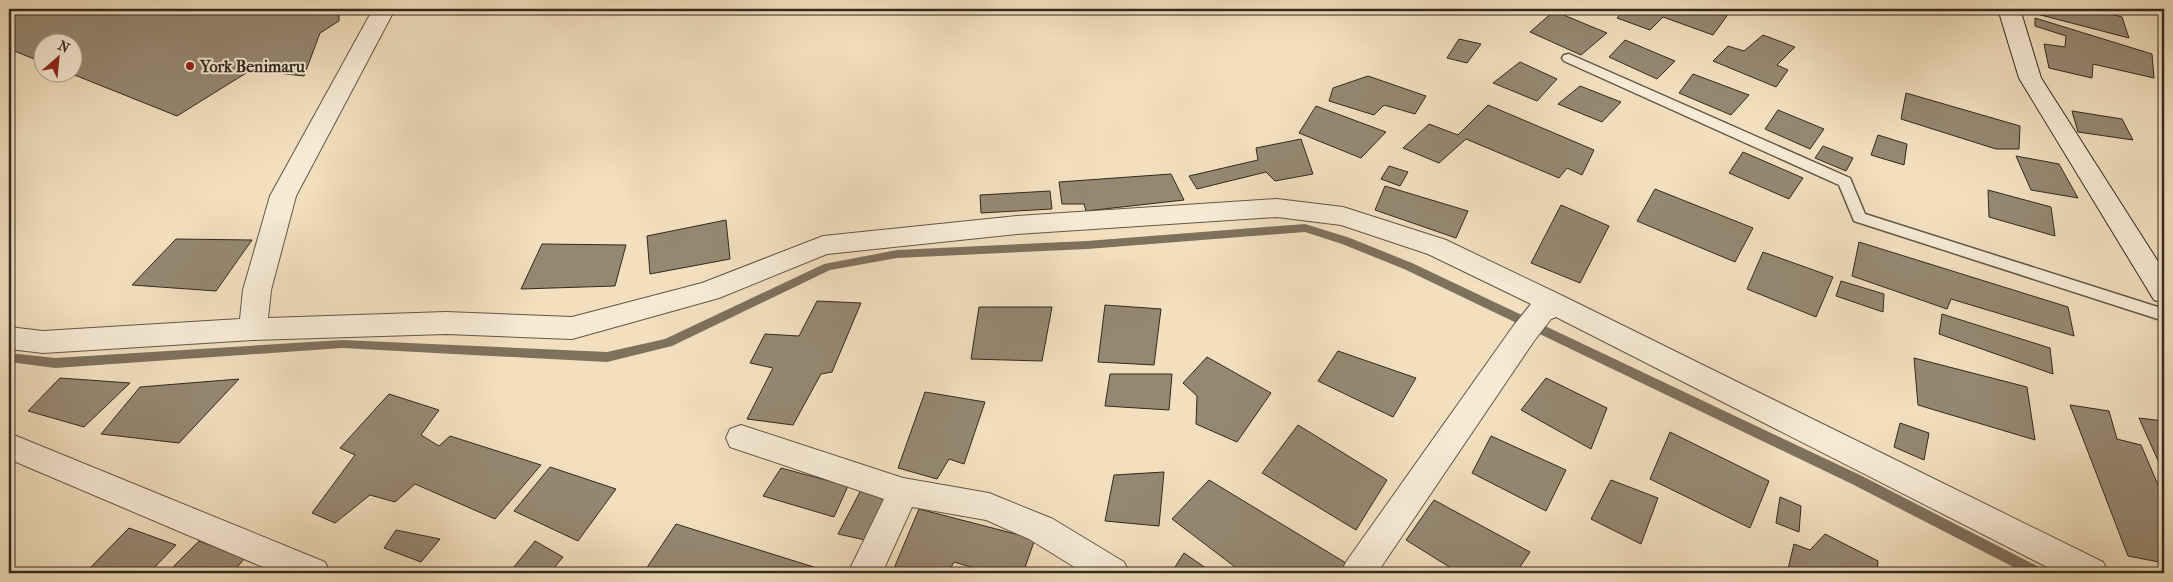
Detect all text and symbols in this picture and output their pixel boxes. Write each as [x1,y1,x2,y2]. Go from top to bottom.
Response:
north arrow [32,32,82,82]
text: N [55,37,73,57]
place label: York Benimaru [199,57,306,76]
marker: York Benimaru [184,60,196,72]

